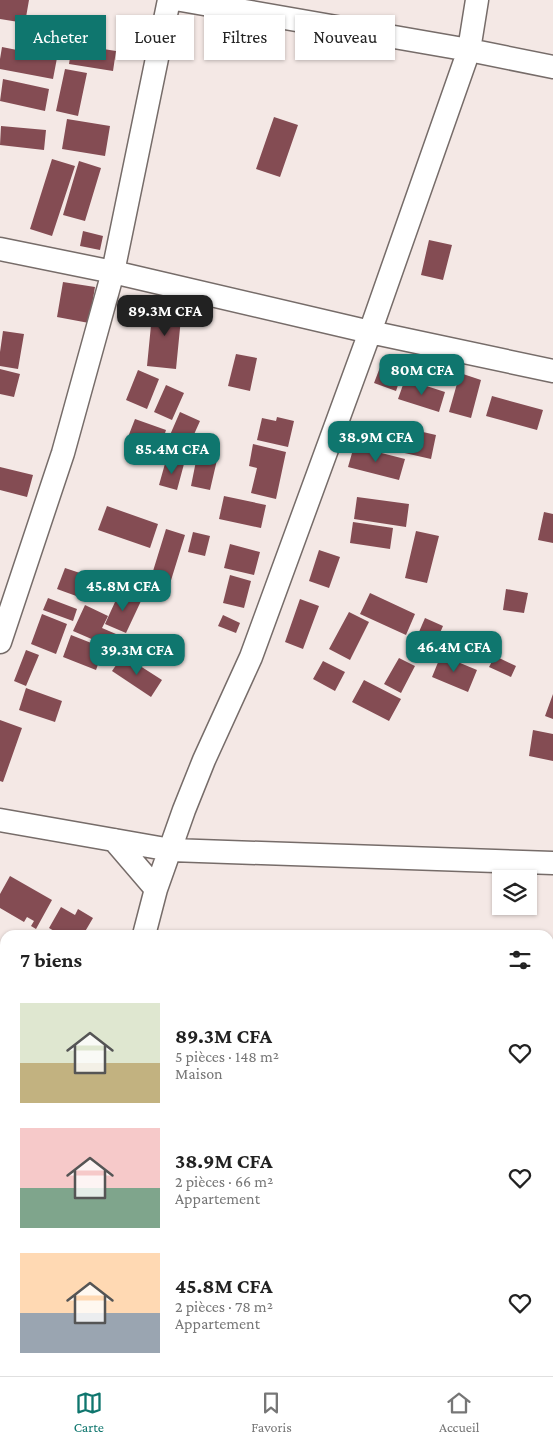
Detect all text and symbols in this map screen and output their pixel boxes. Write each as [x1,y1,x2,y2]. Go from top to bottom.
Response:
chip: Acheter [15,15,106,60]
chip: Louer [116,15,194,60]
chip: Filtres [204,15,285,60]
chip: Nouveau [295,15,395,60]
pin: 89.3M CFA [108,294,222,337]
text: 89.3M CFA [128,302,202,319]
pin: 80M CFA [376,354,468,396]
text: 80M CFA [390,361,454,378]
pin: 38.9M CFA [319,420,433,463]
text: 38.9M CFA [339,428,413,445]
pin: 85.4M CFA [115,432,229,475]
text: 85.4M CFA [135,440,209,457]
pin: 45.8M CFA [66,570,180,612]
text: 45.8M CFA [86,577,160,594]
pin: 46.4M CFA [397,630,511,673]
pin: 39.3M CFA [80,634,194,676]
text: 46.4M CFA [417,638,491,655]
text: 39.3M CFA [101,641,173,658]
map controls [492,870,537,915]
button: layers [492,870,537,915]
icon: filters [506,946,534,974]
text: 7 biens [20,948,82,972]
icon: home [60,1023,120,1083]
text: 89.3M CFA [175,1024,272,1048]
icon: heart [506,1039,534,1067]
text: 5 pièces · 148 m² [175,1048,279,1065]
text: Maison [175,1065,223,1082]
icon: home [60,1148,120,1208]
text: 38.9M CFA [175,1149,272,1173]
icon: heart [506,1164,534,1192]
text: 2 pièces · 66 m² [175,1173,273,1190]
text: Appartement [175,1190,260,1207]
icon: home [60,1273,120,1333]
text: 45.8M CFA [175,1274,272,1298]
icon: heart [506,1289,534,1317]
text: 2 pièces · 78 m² [175,1298,273,1315]
text: Appartement [175,1315,260,1332]
tab: Carte [74,1389,104,1435]
tab: Favoris [251,1389,292,1435]
tab: Accueil [439,1389,479,1435]

